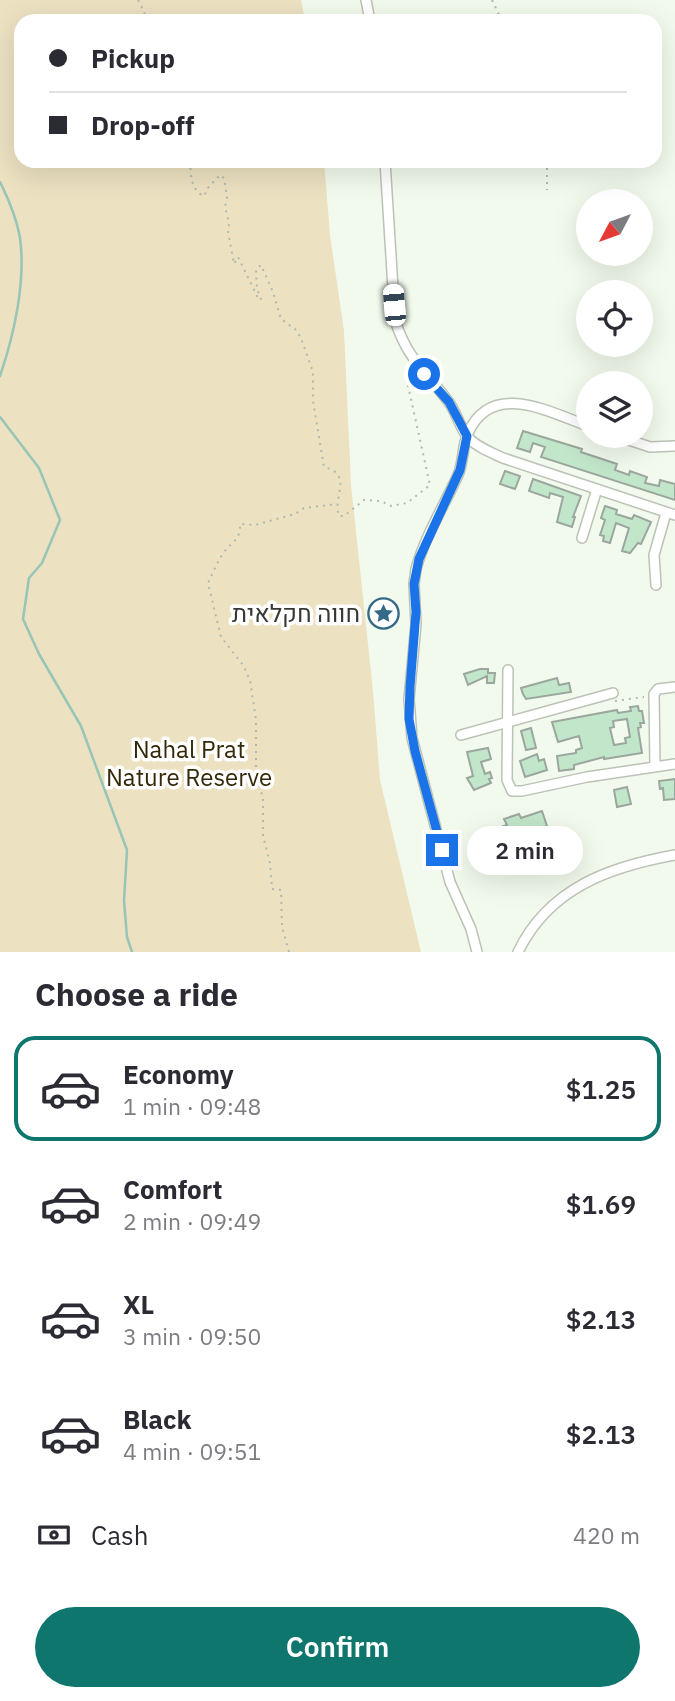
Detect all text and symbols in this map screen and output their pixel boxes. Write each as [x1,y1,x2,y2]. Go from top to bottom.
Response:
text: Pickup [91,41,175,75]
text: Drop-off [91,108,194,142]
north arrow [576,189,653,266]
map controls [576,189,653,448]
button: locate [576,280,653,357]
car [382,283,407,327]
route start [408,358,440,390]
button: layers [576,371,653,448]
place icon: חווה חקלאית [366,596,400,630]
place label: חווה חקלאית [232,597,360,629]
park label: Nahal Prat Nature Reserve [106,733,272,793]
callout: 2 min [466,826,582,874]
route end [426,834,458,866]
text: 2 min [495,835,555,865]
text: Choose a ride [35,973,238,1015]
icon: car [39,1057,102,1120]
text: Economy [123,1057,234,1091]
text: $1.25 [566,1072,636,1106]
text: 1 min · 09:48 [123,1091,261,1121]
icon: car [39,1172,102,1235]
text: Comfort [123,1172,222,1206]
text: $1.69 [566,1187,636,1221]
text: 2 min · 09:49 [123,1206,261,1236]
icon: car [39,1287,102,1350]
text: XL [123,1287,154,1321]
text: $2.13 [566,1302,636,1336]
text: 3 min · 09:50 [123,1321,261,1351]
icon: car [39,1402,102,1465]
text: Black [123,1402,191,1436]
text: $2.13 [566,1417,636,1451]
text: 4 min · 09:51 [123,1436,261,1466]
icon: cash [35,1516,73,1554]
text: Cash [91,1518,148,1552]
text: 420 m [573,1520,640,1550]
button: Confirm [35,1607,640,1687]

